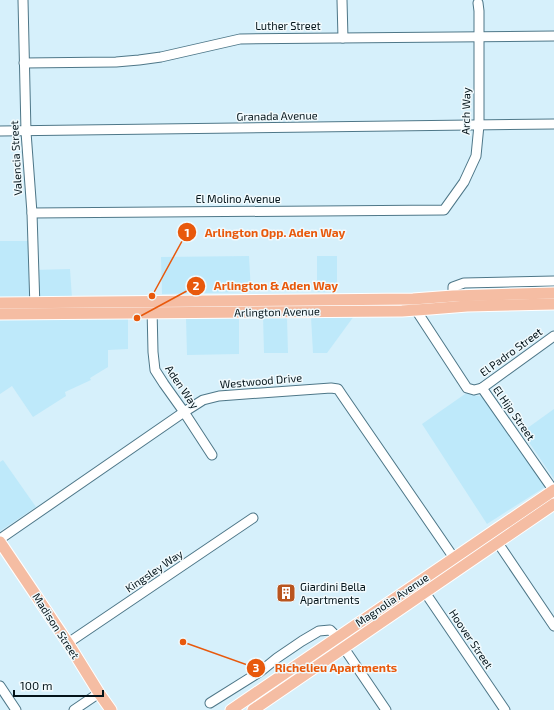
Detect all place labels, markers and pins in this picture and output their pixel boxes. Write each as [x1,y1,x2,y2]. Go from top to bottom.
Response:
callout: Arlington Opp. Aden Way [177,220,354,244]
callout: Arlington & Aden Way [186,274,347,298]
place label: Giardini Bella Apartments [300,580,366,606]
building icon: Giardini Bella Apartments [275,582,297,604]
callout: Richelieu Apartments [246,656,405,680]

